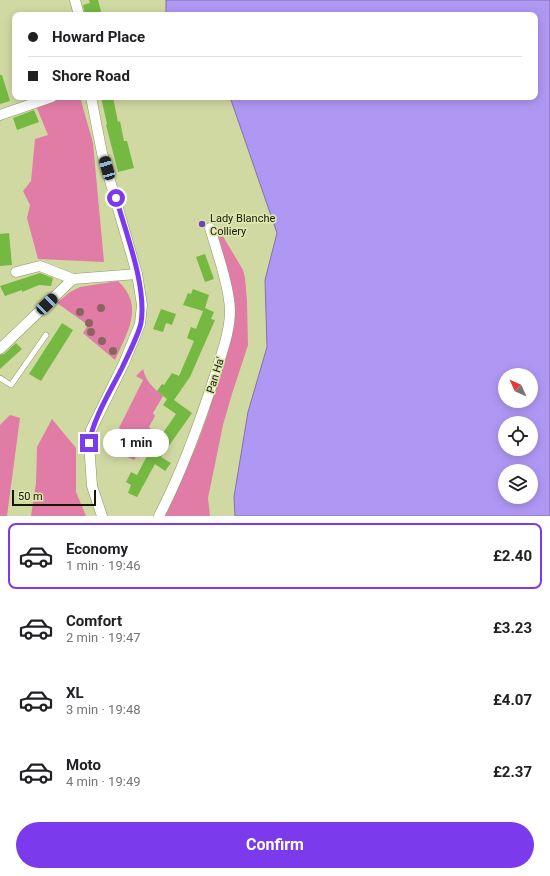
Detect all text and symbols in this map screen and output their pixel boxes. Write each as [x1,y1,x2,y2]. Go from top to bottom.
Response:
text: Howard Place [52,28,145,46]
text: Shore Road [52,67,130,85]
car [98,155,116,181]
route start [107,189,125,207]
place label: Lady Blanche Colliery [210,212,275,238]
marker: Lady Blanche Colliery [197,219,207,229]
car [34,291,60,317]
street label: Pan Ha' [204,355,227,395]
north arrow [498,368,538,408]
map controls [498,368,538,504]
button: locate [498,416,538,456]
callout: 1 min [103,429,169,457]
route end [80,434,98,452]
text: 1 min [120,435,152,450]
button: layers [498,464,538,504]
scale bar [12,488,96,507]
text: 50 m [18,490,43,503]
icon: car [18,538,54,574]
text: Economy [66,540,128,558]
text: £2.40 [493,547,532,565]
text: 1 min · 19:46 [66,558,141,573]
icon: car [18,610,54,646]
text: Comfort [66,612,122,630]
text: £3.23 [493,619,532,637]
text: 2 min · 19:47 [66,630,141,645]
icon: car [18,682,54,718]
text: XL [66,684,84,702]
text: £4.07 [493,691,532,709]
text: 3 min · 19:48 [66,702,141,717]
icon: car [18,754,54,790]
text: Moto [66,756,101,774]
text: £2.37 [493,763,532,781]
text: 4 min · 19:49 [66,774,141,789]
button: Confirm [16,822,534,868]

